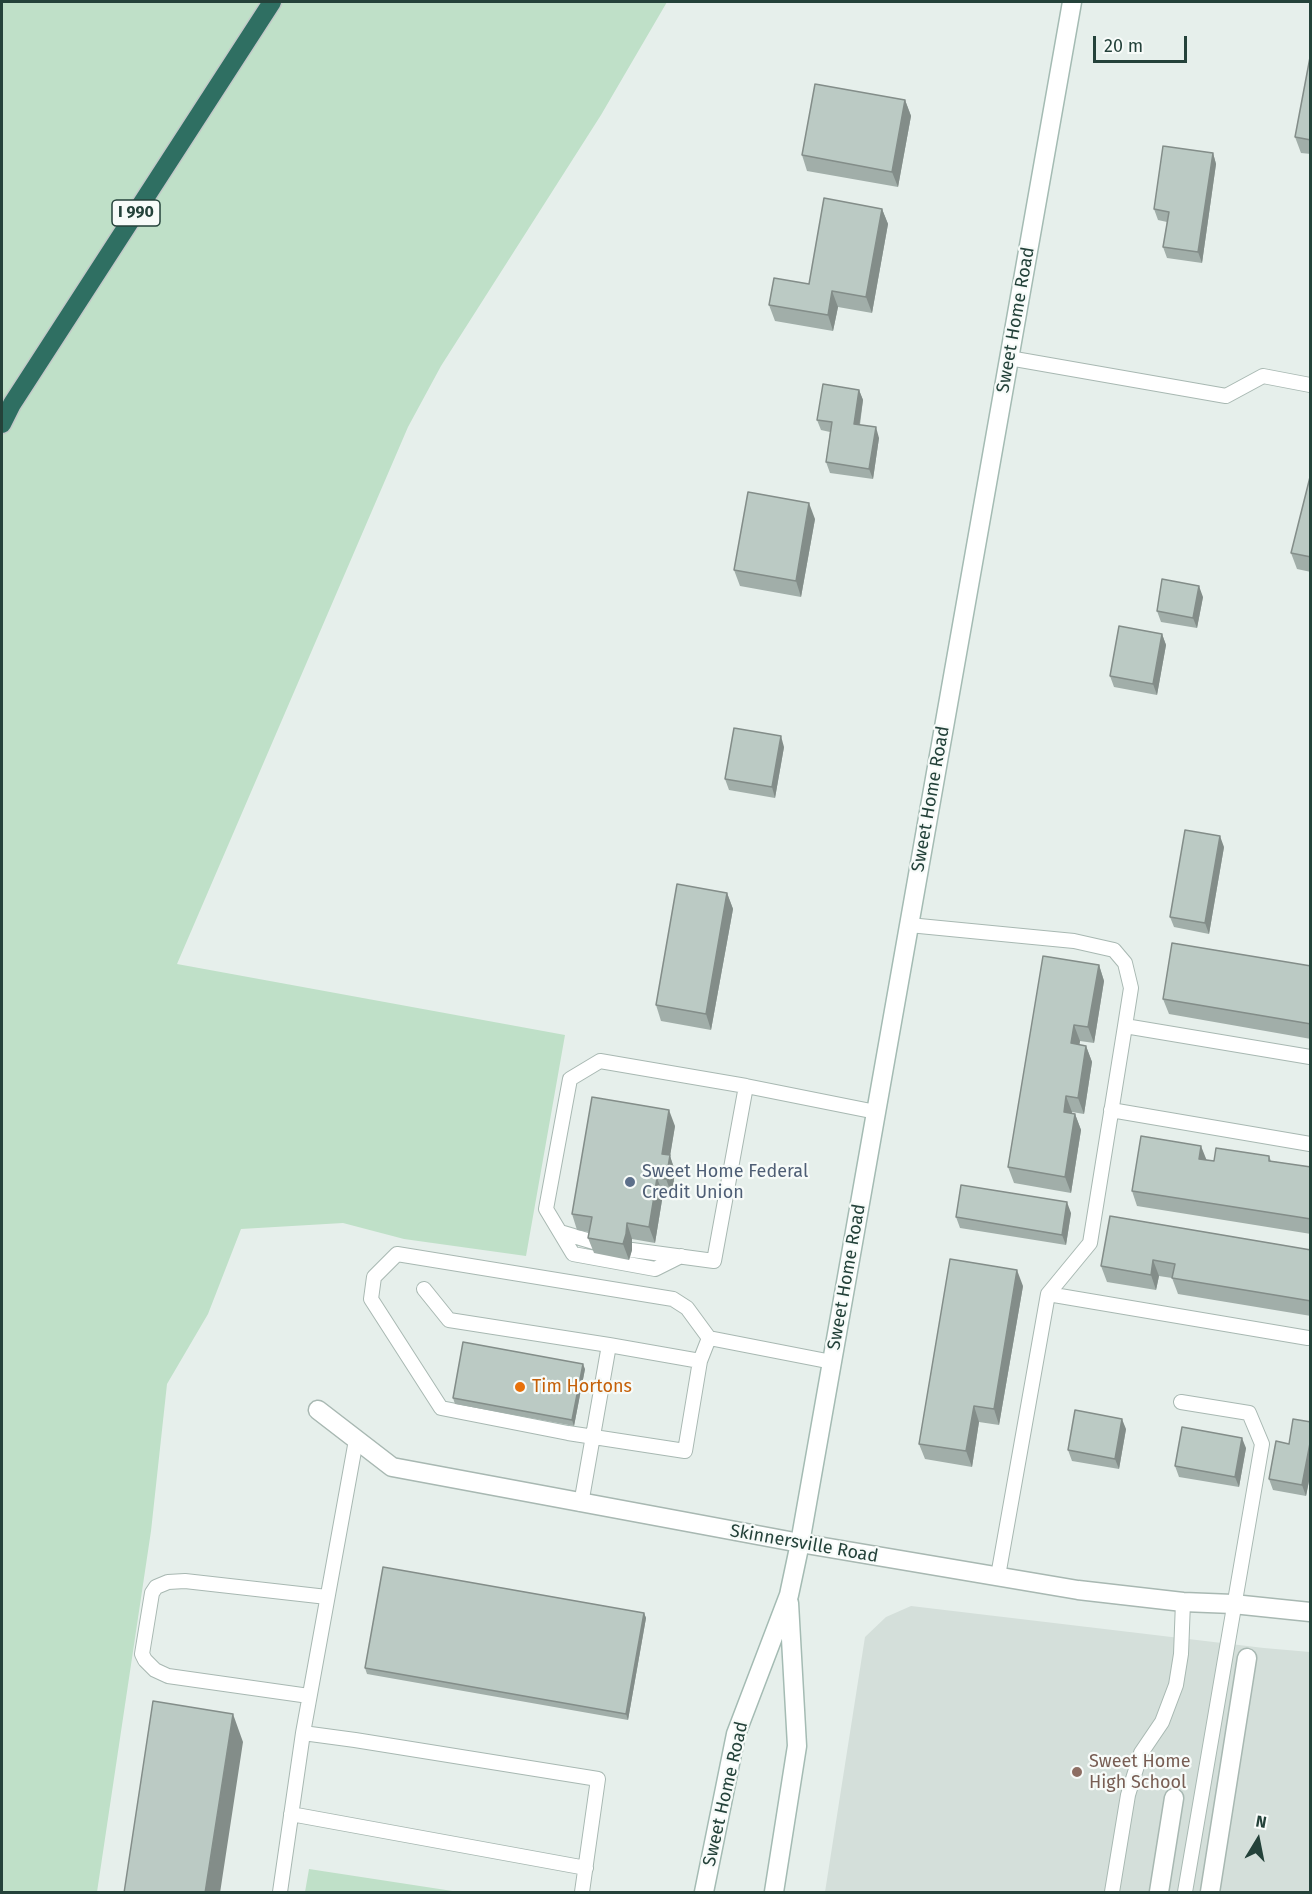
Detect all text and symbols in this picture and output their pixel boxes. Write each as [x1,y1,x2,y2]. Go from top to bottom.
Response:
scale bar [1096,24,1190,62]
text: 20 m [1104,35,1143,57]
road number: I 990 [112,200,160,226]
street label: Sweet Home Road [993,245,1039,395]
street label: Sweet Home Road [908,724,954,874]
place label: Sweet Home Federal Credit Union [642,1161,808,1204]
marker: Sweet Home Federal Credit Union [623,1175,637,1189]
street label: Sweet Home Road [824,1202,870,1352]
place label: Tim Hortons [532,1376,632,1398]
marker: Tim Hortons [513,1380,527,1394]
street label: Skinnersville Road [728,1520,880,1568]
street label: Sweet Home Road [699,1720,753,1868]
place label: Sweet Home High School [1089,1751,1191,1794]
marker: Sweet Home High School [1070,1765,1084,1779]
north arrow [1228,1810,1288,1870]
text: N [1254,1812,1268,1832]

